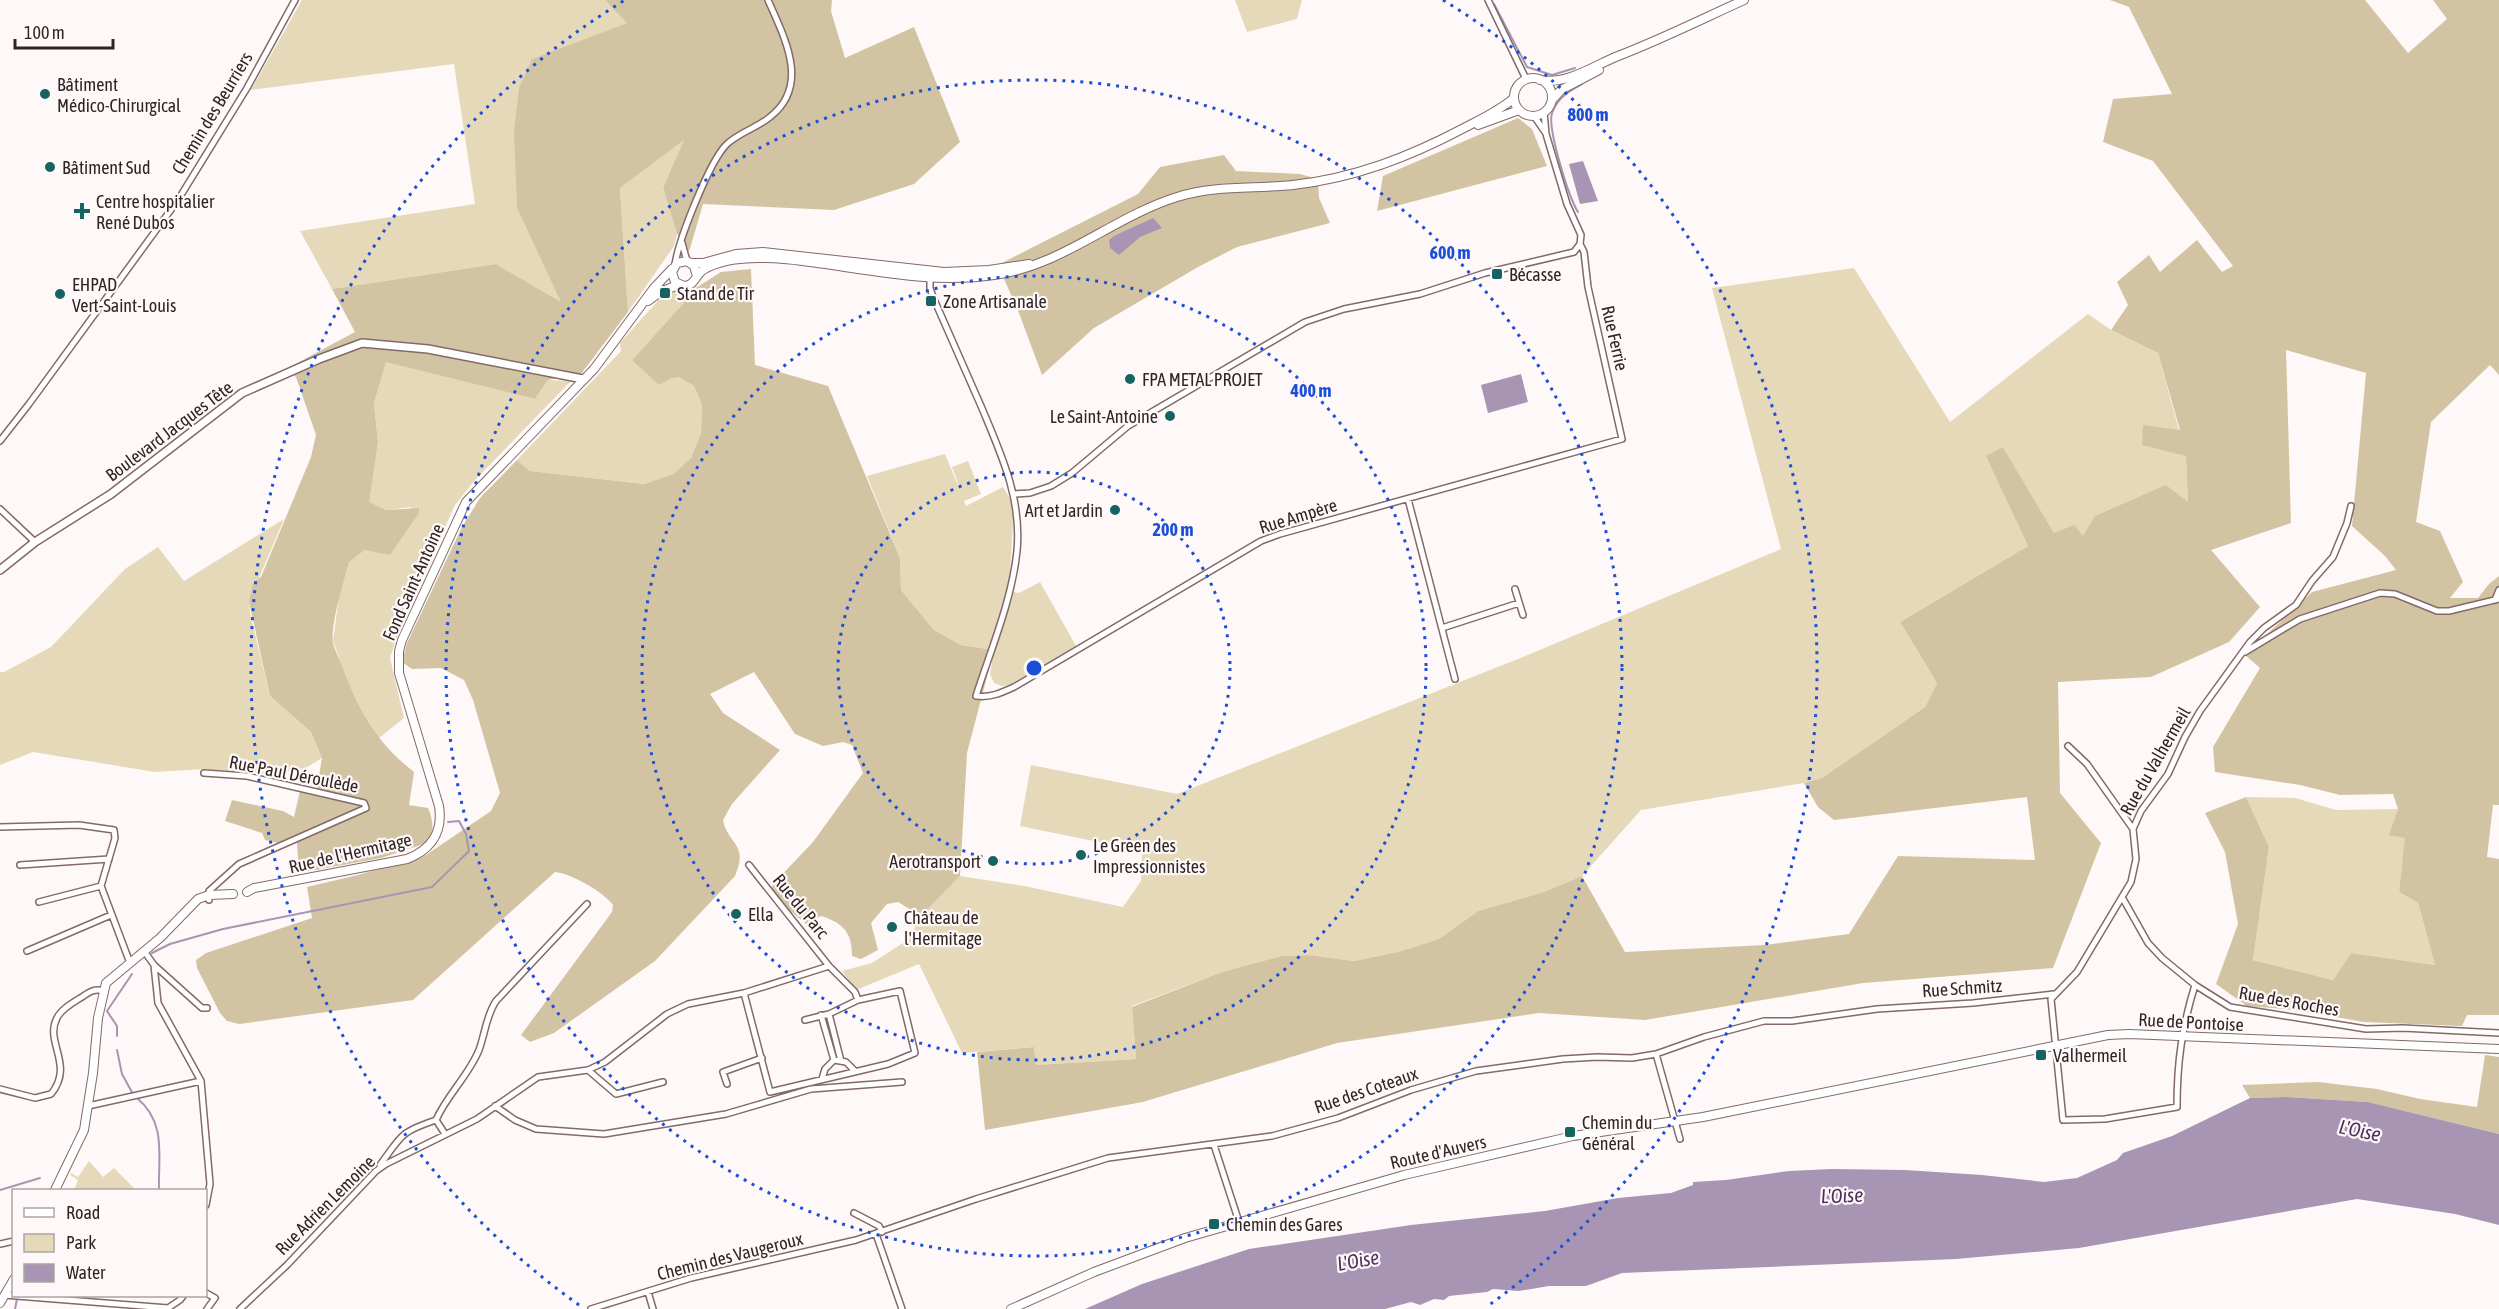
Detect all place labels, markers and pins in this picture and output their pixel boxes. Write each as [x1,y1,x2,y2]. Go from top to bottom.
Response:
place label: Bâtiment Médico-Chirurgical [57,74,181,116]
marker: Bâtiment Médico-Chirurgical [38,87,52,101]
place label: Bâtiment Sud [62,157,151,178]
marker: Bâtiment Sud [43,160,57,174]
place label: Centre hospitalier René Dubos [96,191,215,233]
marker: Centre hospitalier René Dubos [73,202,91,220]
place label: Bécasse [1509,264,1562,285]
marker: Bécasse [1490,267,1504,281]
place label: EHPAD Vert-Saint-Louis [72,274,176,316]
place label: Stand de Tir [677,283,755,304]
marker: Stand de Tir [658,286,672,300]
marker: EHPAD Vert-Saint-Louis [53,287,67,301]
place label: Zone Artisanale [943,291,1047,312]
marker: Zone Artisanale [924,294,938,308]
place label: FPA METAL PROJET [1142,369,1263,390]
marker: FPA METAL PROJET [1123,372,1137,386]
place label: Le Saint-Antoine [1050,406,1158,427]
marker: Le Saint-Antoine [1163,409,1177,423]
place label: Art et Jardin [1025,500,1103,521]
marker: Art et Jardin [1108,503,1122,517]
centre of rings [1024,658,1044,678]
place label: Le Green des Impressionnistes [1093,835,1205,877]
marker: Le Green des Impressionnistes [1074,848,1088,862]
place label: Aerotransport [889,851,981,872]
marker: Aerotransport [986,854,1000,868]
place label: Ella [748,904,774,925]
marker: Ella [729,907,743,921]
place label: Château de l'Hermitage [904,907,982,949]
marker: Château de l'Hermitage [885,920,899,934]
place label: Valhermeil [2053,1045,2127,1066]
marker: Valhermeil [2034,1048,2048,1062]
place label: Chemin du Général [1582,1112,1653,1154]
marker: Chemin du Général [1563,1125,1577,1139]
place label: Chemin des Gares [1226,1214,1343,1235]
marker: Chemin des Gares [1207,1217,1221,1231]

